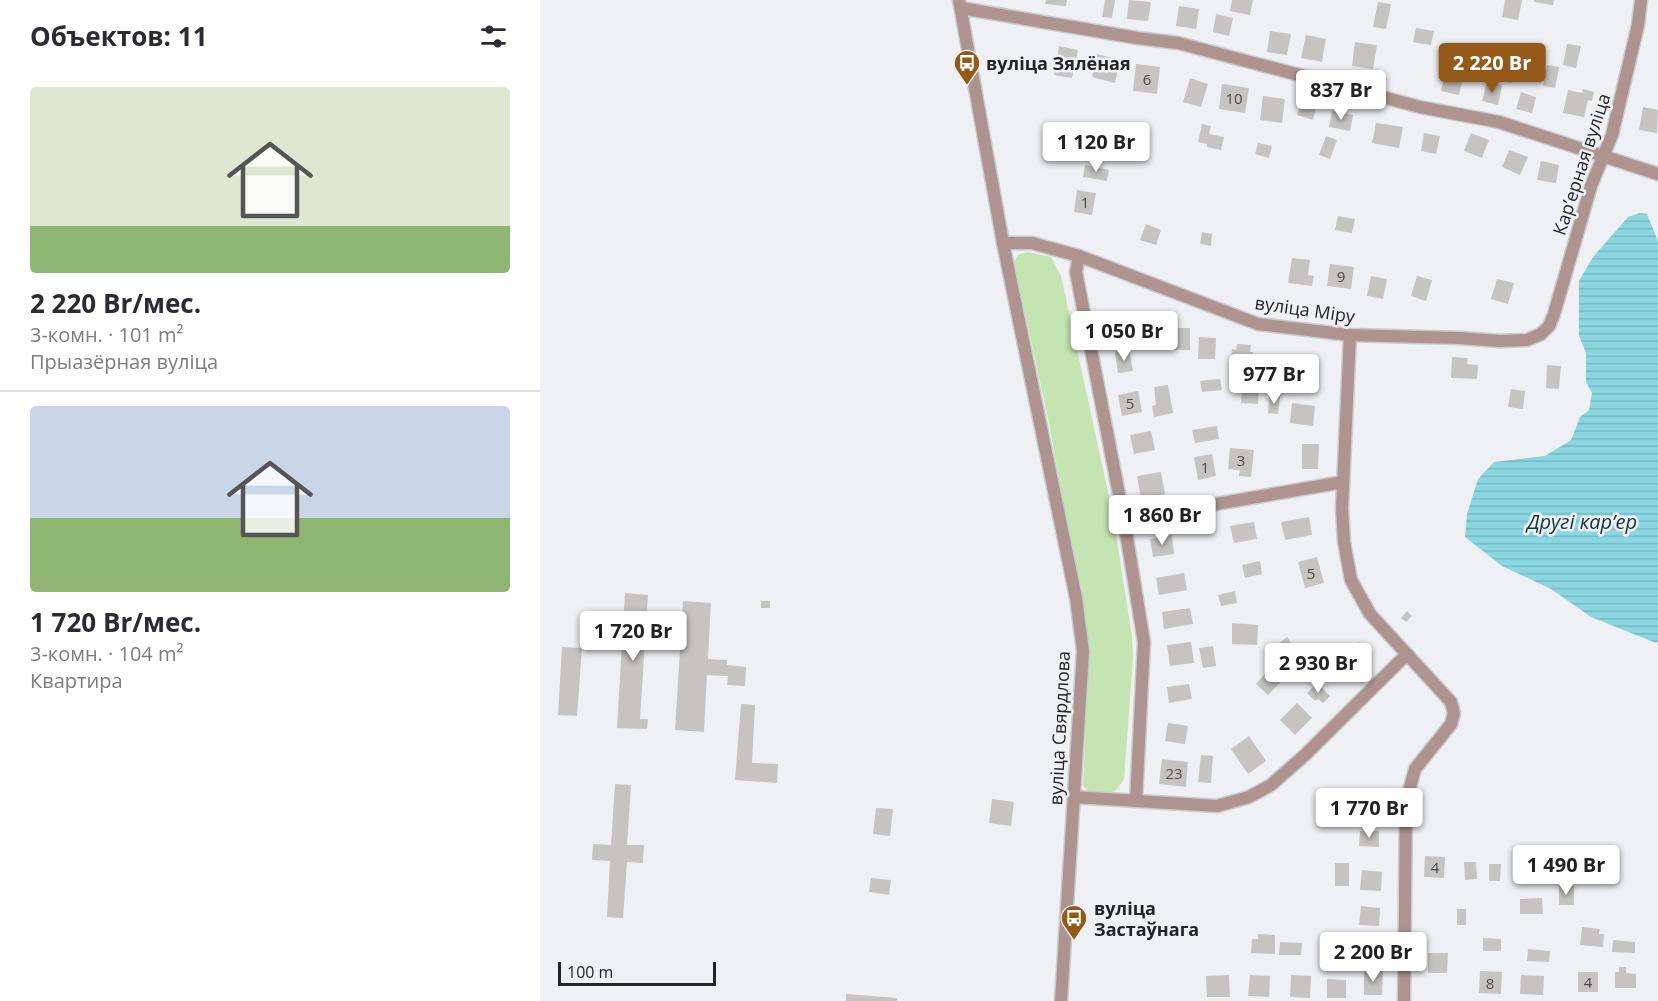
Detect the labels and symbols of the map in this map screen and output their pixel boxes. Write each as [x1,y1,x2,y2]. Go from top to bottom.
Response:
pin: 2 220 Br [1430,43,1554,94]
bus stop icon: вуліца Зялёная [952,48,982,86]
place label: вуліца Зялёная [986,51,1131,75]
house number: 6 [1143,69,1151,89]
pin: 837 Br [1292,70,1390,121]
house number: 10 [1225,88,1243,108]
street label: Карʼерная вуліца [1547,90,1615,238]
pin: 1 120 Br [1034,122,1158,173]
house number: 1 [1081,192,1089,212]
house number: 9 [1337,266,1345,286]
street label: вуліца Міру [1253,290,1358,328]
pin: 1 050 Br [1062,311,1186,362]
pin: 977 Br [1225,354,1323,405]
house number: 5 [1126,393,1134,413]
house number: 3 [1237,450,1245,470]
house number: 1 [1201,457,1209,477]
pin: 1 860 Br [1100,495,1224,546]
water label: Другі карʼер [1525,508,1637,535]
house number: 5 [1307,563,1315,583]
pin: 1 720 Br [571,611,695,662]
pin: 2 930 Br [1256,643,1380,694]
street label: вуліца Свярдлова [1043,650,1075,806]
house number: 23 [1165,763,1183,783]
pin: 1 770 Br [1307,788,1431,839]
pin: 1 490 Br [1504,845,1628,896]
house number: 4 [1431,857,1440,877]
place label: вуліца Застаўнага [1094,896,1199,941]
bus stop icon: вуліца Застаўнага [1059,903,1089,941]
pin: 2 200 Br [1311,932,1435,983]
scale bar [558,959,716,986]
house number: 4 [1584,972,1593,992]
house number: 8 [1486,973,1494,993]

